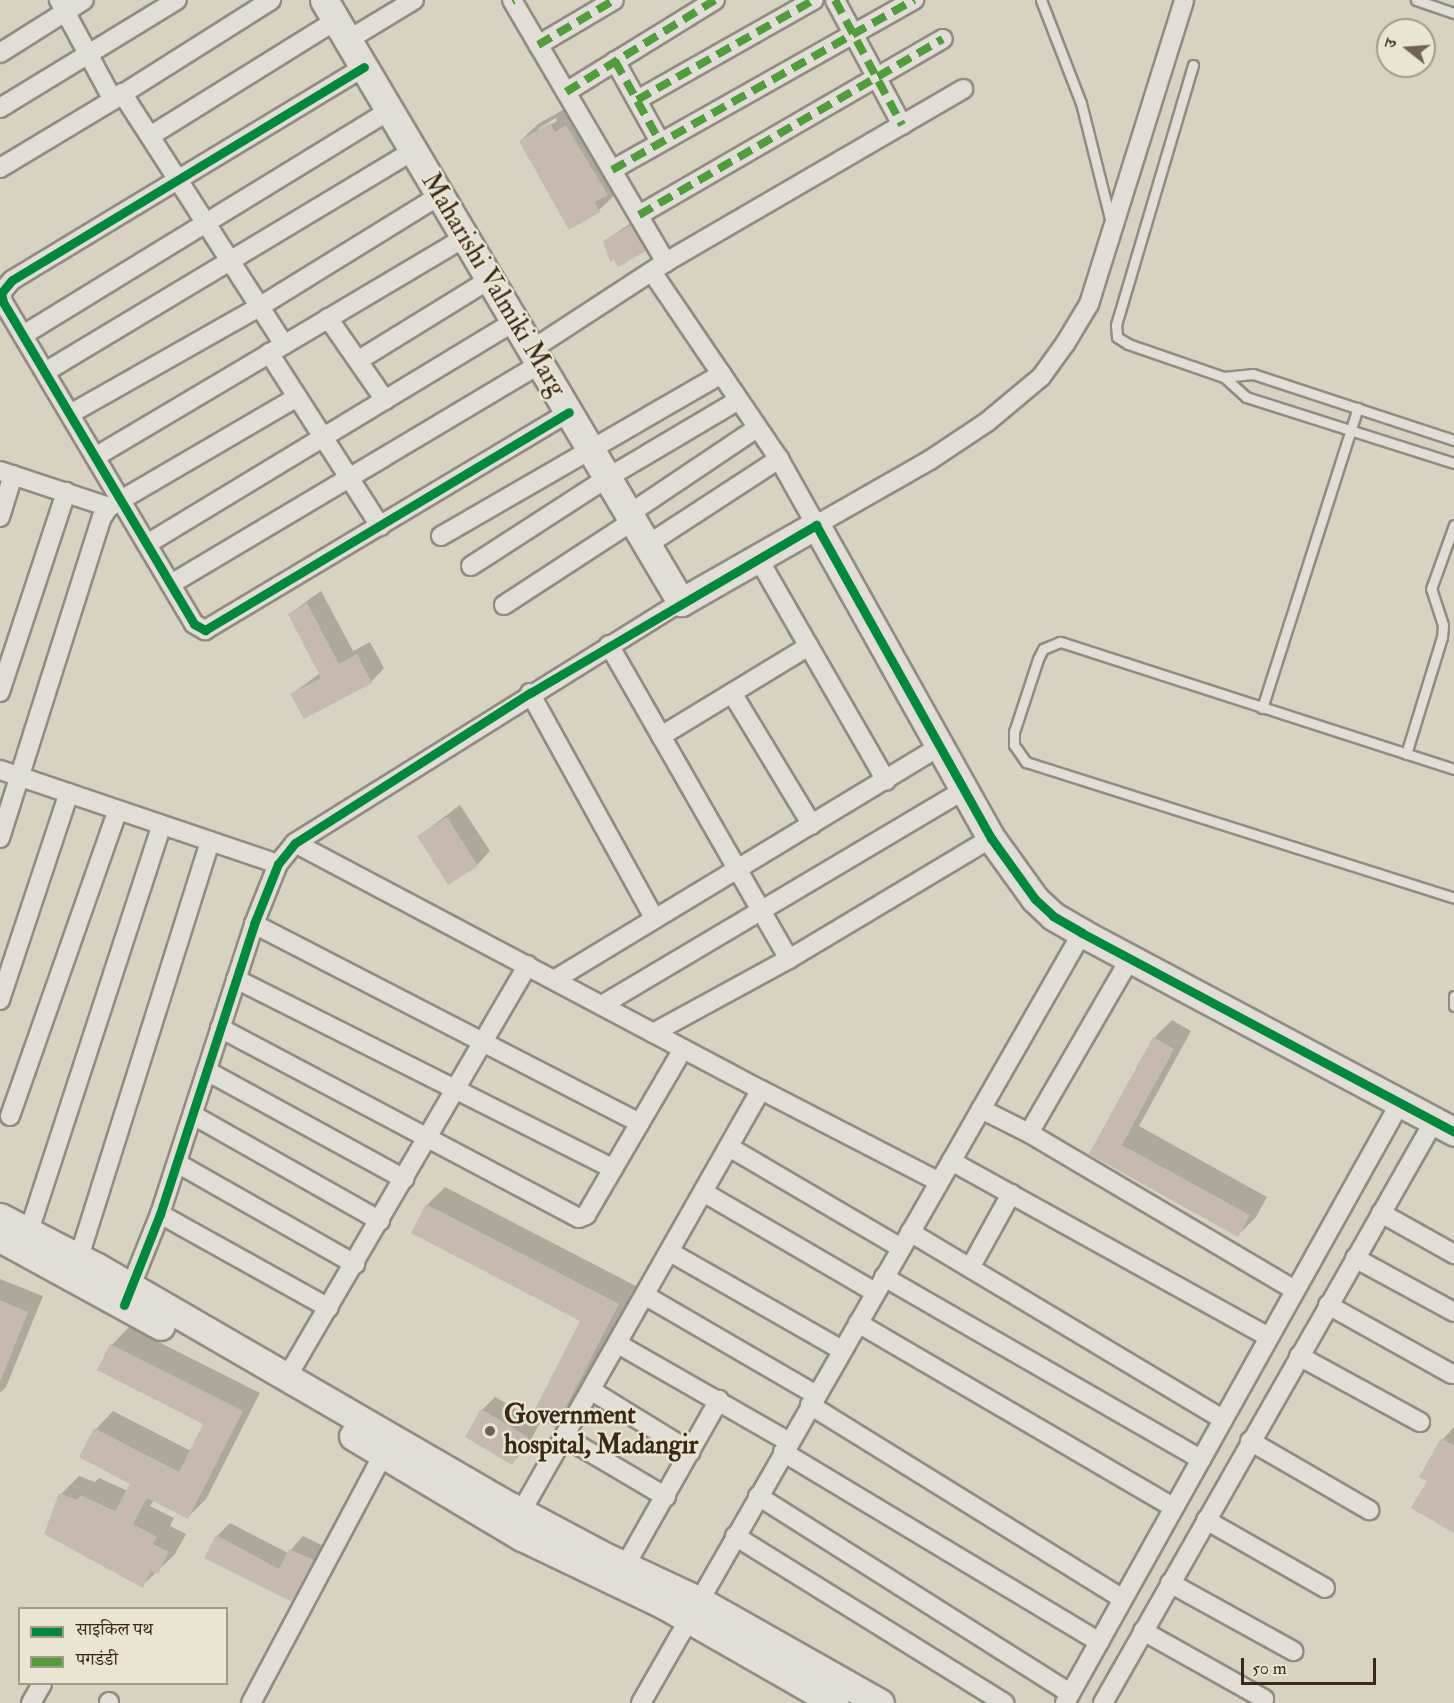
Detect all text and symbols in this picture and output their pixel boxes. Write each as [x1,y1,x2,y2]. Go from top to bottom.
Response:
north arrow [1376,18,1436,78]
text: उ [1380,36,1401,50]
street label: Maharishi Valmiki Marg [414,168,572,402]
place label: Government hospital, Madangir [504,1400,698,1462]
marker: Government hospital, Madangir [481,1422,499,1440]
legend [18,1607,228,1685]
text: साइकिल पथ [76,1618,153,1641]
scale bar [1244,1646,1379,1684]
text: पगडंडी [76,1648,118,1671]
text: 50 m [1252,1657,1287,1680]

